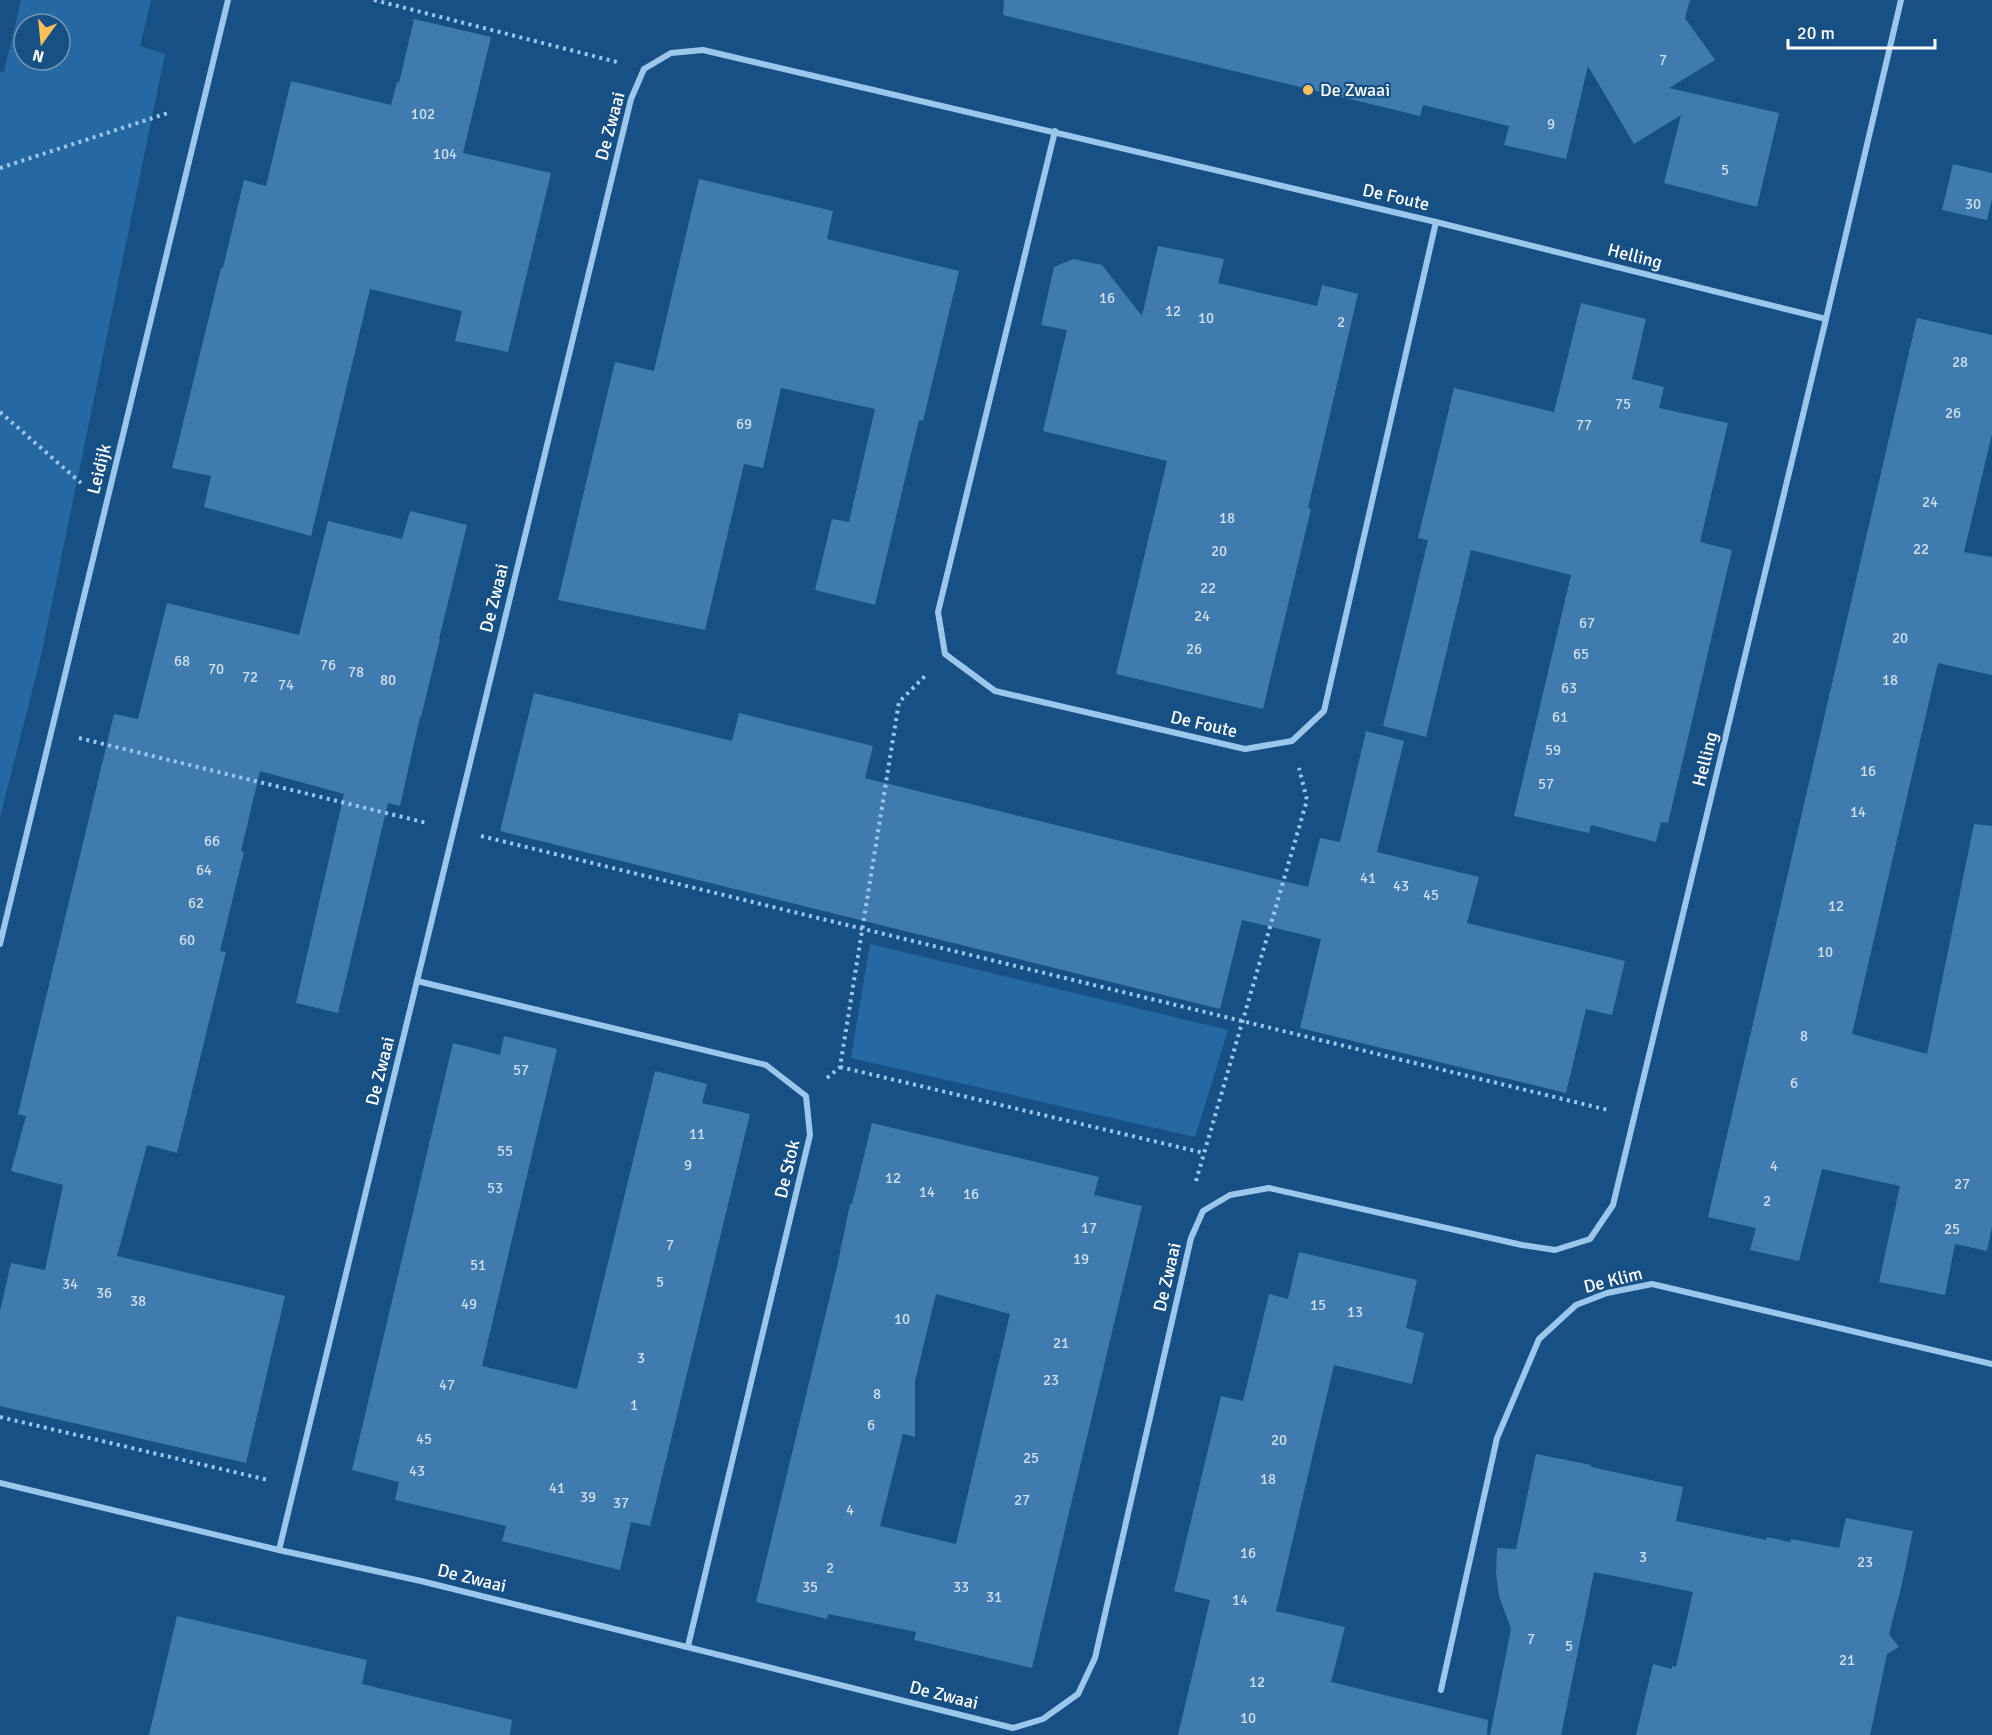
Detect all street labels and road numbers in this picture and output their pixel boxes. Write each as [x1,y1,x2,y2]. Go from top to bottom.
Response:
street label: De Zwaai [590,89,630,163]
street label: De Foute [1360,179,1432,215]
street label: Helling [1605,239,1665,273]
street label: Leidijk [82,441,116,497]
street label: De Zwaai [475,561,513,635]
street label: De Foute [1168,706,1240,742]
street label: Helling [1688,729,1722,789]
street label: De Zwaai [361,1034,399,1108]
street label: De Stok [770,1138,804,1200]
street label: De Zwaai [1148,1240,1186,1314]
street label: De Klim [1581,1262,1645,1298]
street label: De Zwaai [435,1559,509,1597]
street label: De Zwaai [907,1676,981,1714]

